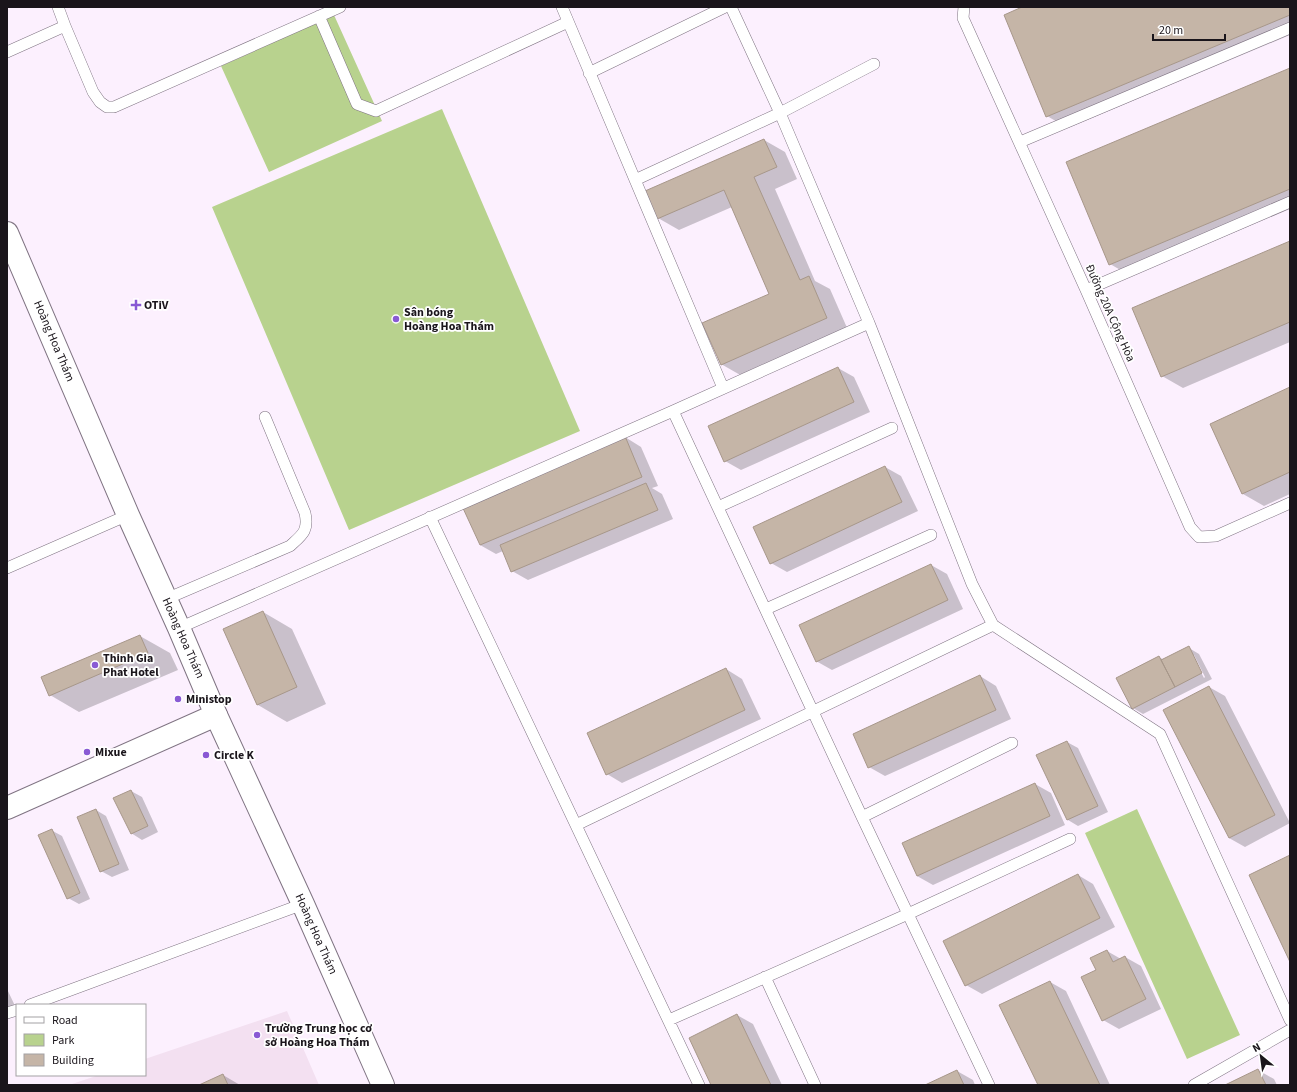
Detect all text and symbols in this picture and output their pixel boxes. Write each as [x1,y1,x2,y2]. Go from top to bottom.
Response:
scale bar [1153,16,1225,42]
text: 20 m [1159,22,1183,39]
street label: Đường 20A Cộng Hòa [1081,262,1139,364]
place label: OTiV [144,297,169,314]
street label: Hoàng Hoa Thám [29,298,79,384]
marker: OTiV [131,300,141,310]
place label: Sân bóng Hoàng Hoa Thám [404,304,494,335]
marker: Sân bóng Hoàng Hoa Thám [391,314,401,324]
street label: Hoàng Hoa Thám [158,595,208,681]
place label: Thinh Gia Phat Hotel [103,650,159,681]
marker: Thinh Gia Phat Hotel [90,660,100,670]
place label: Ministop [186,691,232,708]
marker: Ministop [173,694,183,704]
place label: Mixue [95,744,127,761]
marker: Mixue [82,747,92,757]
place label: Circle K [214,747,255,764]
marker: Circle K [201,750,211,760]
street label: Hoàng Hoa Thám [291,891,341,977]
legend [16,1004,146,1076]
text: Road [52,1012,78,1029]
place label: Trường Trung học cơ sở Hoàng Hoa Thám [265,1020,372,1051]
marker: Trường Trung học cơ sở Hoàng Hoa Thám [252,1030,262,1040]
text: Park [52,1032,74,1049]
north arrow [1241,1036,1281,1076]
text: N [1250,1039,1263,1056]
text: Building [52,1052,94,1069]

